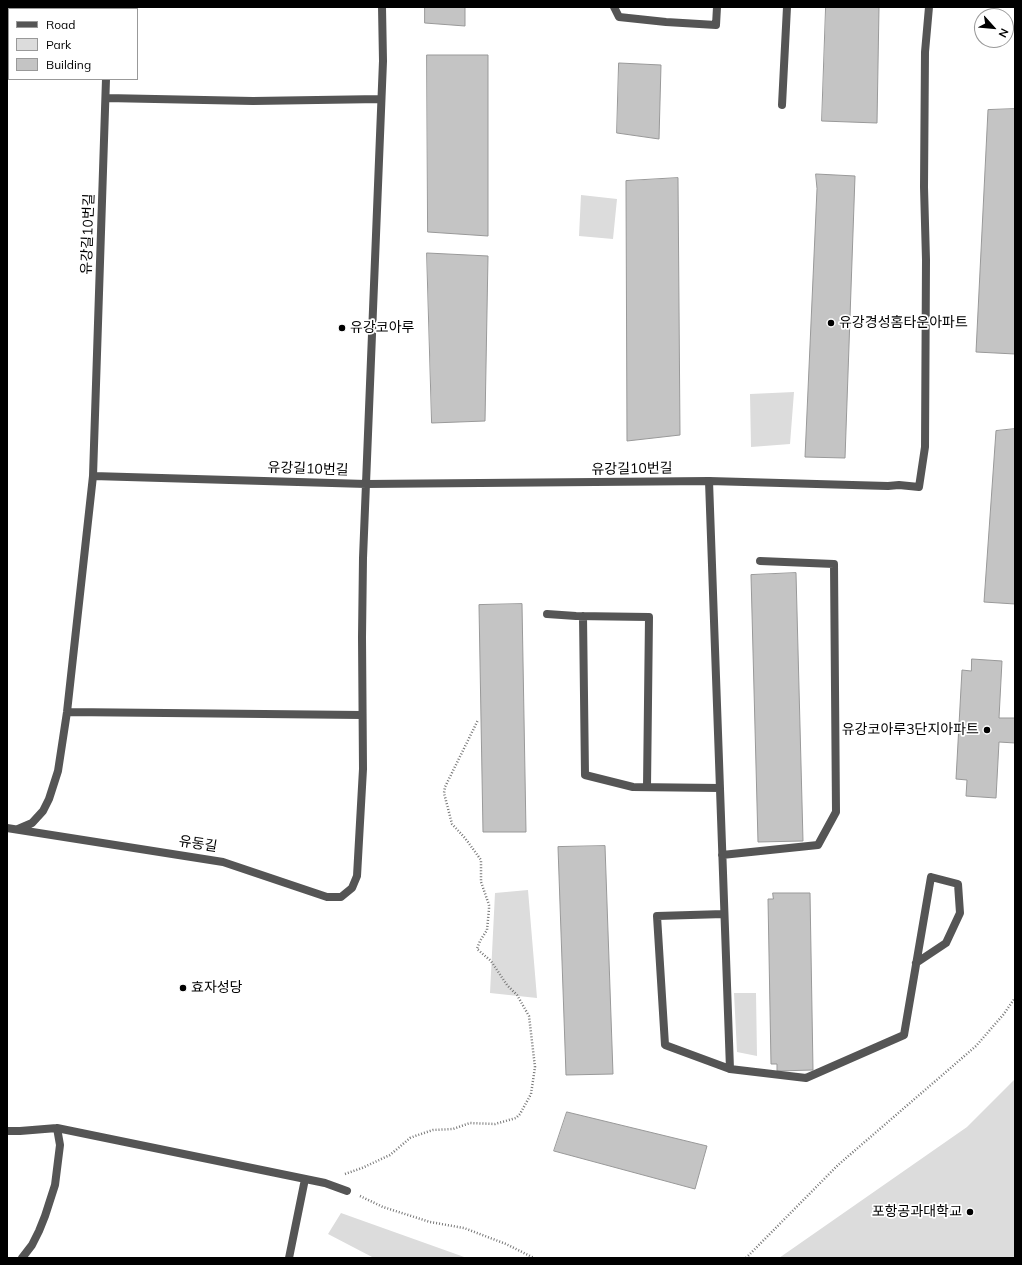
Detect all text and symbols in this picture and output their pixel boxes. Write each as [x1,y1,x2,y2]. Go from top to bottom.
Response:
legend [8,8,138,80]
north arrow [974,8,1014,48]
text: Road [46,17,75,32]
text: N [996,26,1012,40]
text: Park [46,37,71,52]
text: Building [46,57,91,72]
street label: 유강길10번길 [78,193,98,275]
place label: 유강경성홈타운아파트 [839,315,968,331]
marker: 유강경성홈타운아파트 [826,318,836,328]
place label: 유강코아루 [350,320,414,336]
marker: 유강코아루 [337,323,347,333]
street label: 유강길10번길 [267,459,349,479]
street label: 유강길10번길 [591,460,673,478]
place label: 유강코아루3단지아파트 [842,722,979,738]
marker: 유강코아루3단지아파트 [982,725,992,735]
street label: 유동길 [178,833,218,855]
place label: 효자성당 [191,980,243,996]
marker: 효자성당 [178,983,188,993]
place label: 포항공과대학교 [872,1204,962,1220]
marker: 포항공과대학교 [965,1207,975,1217]

